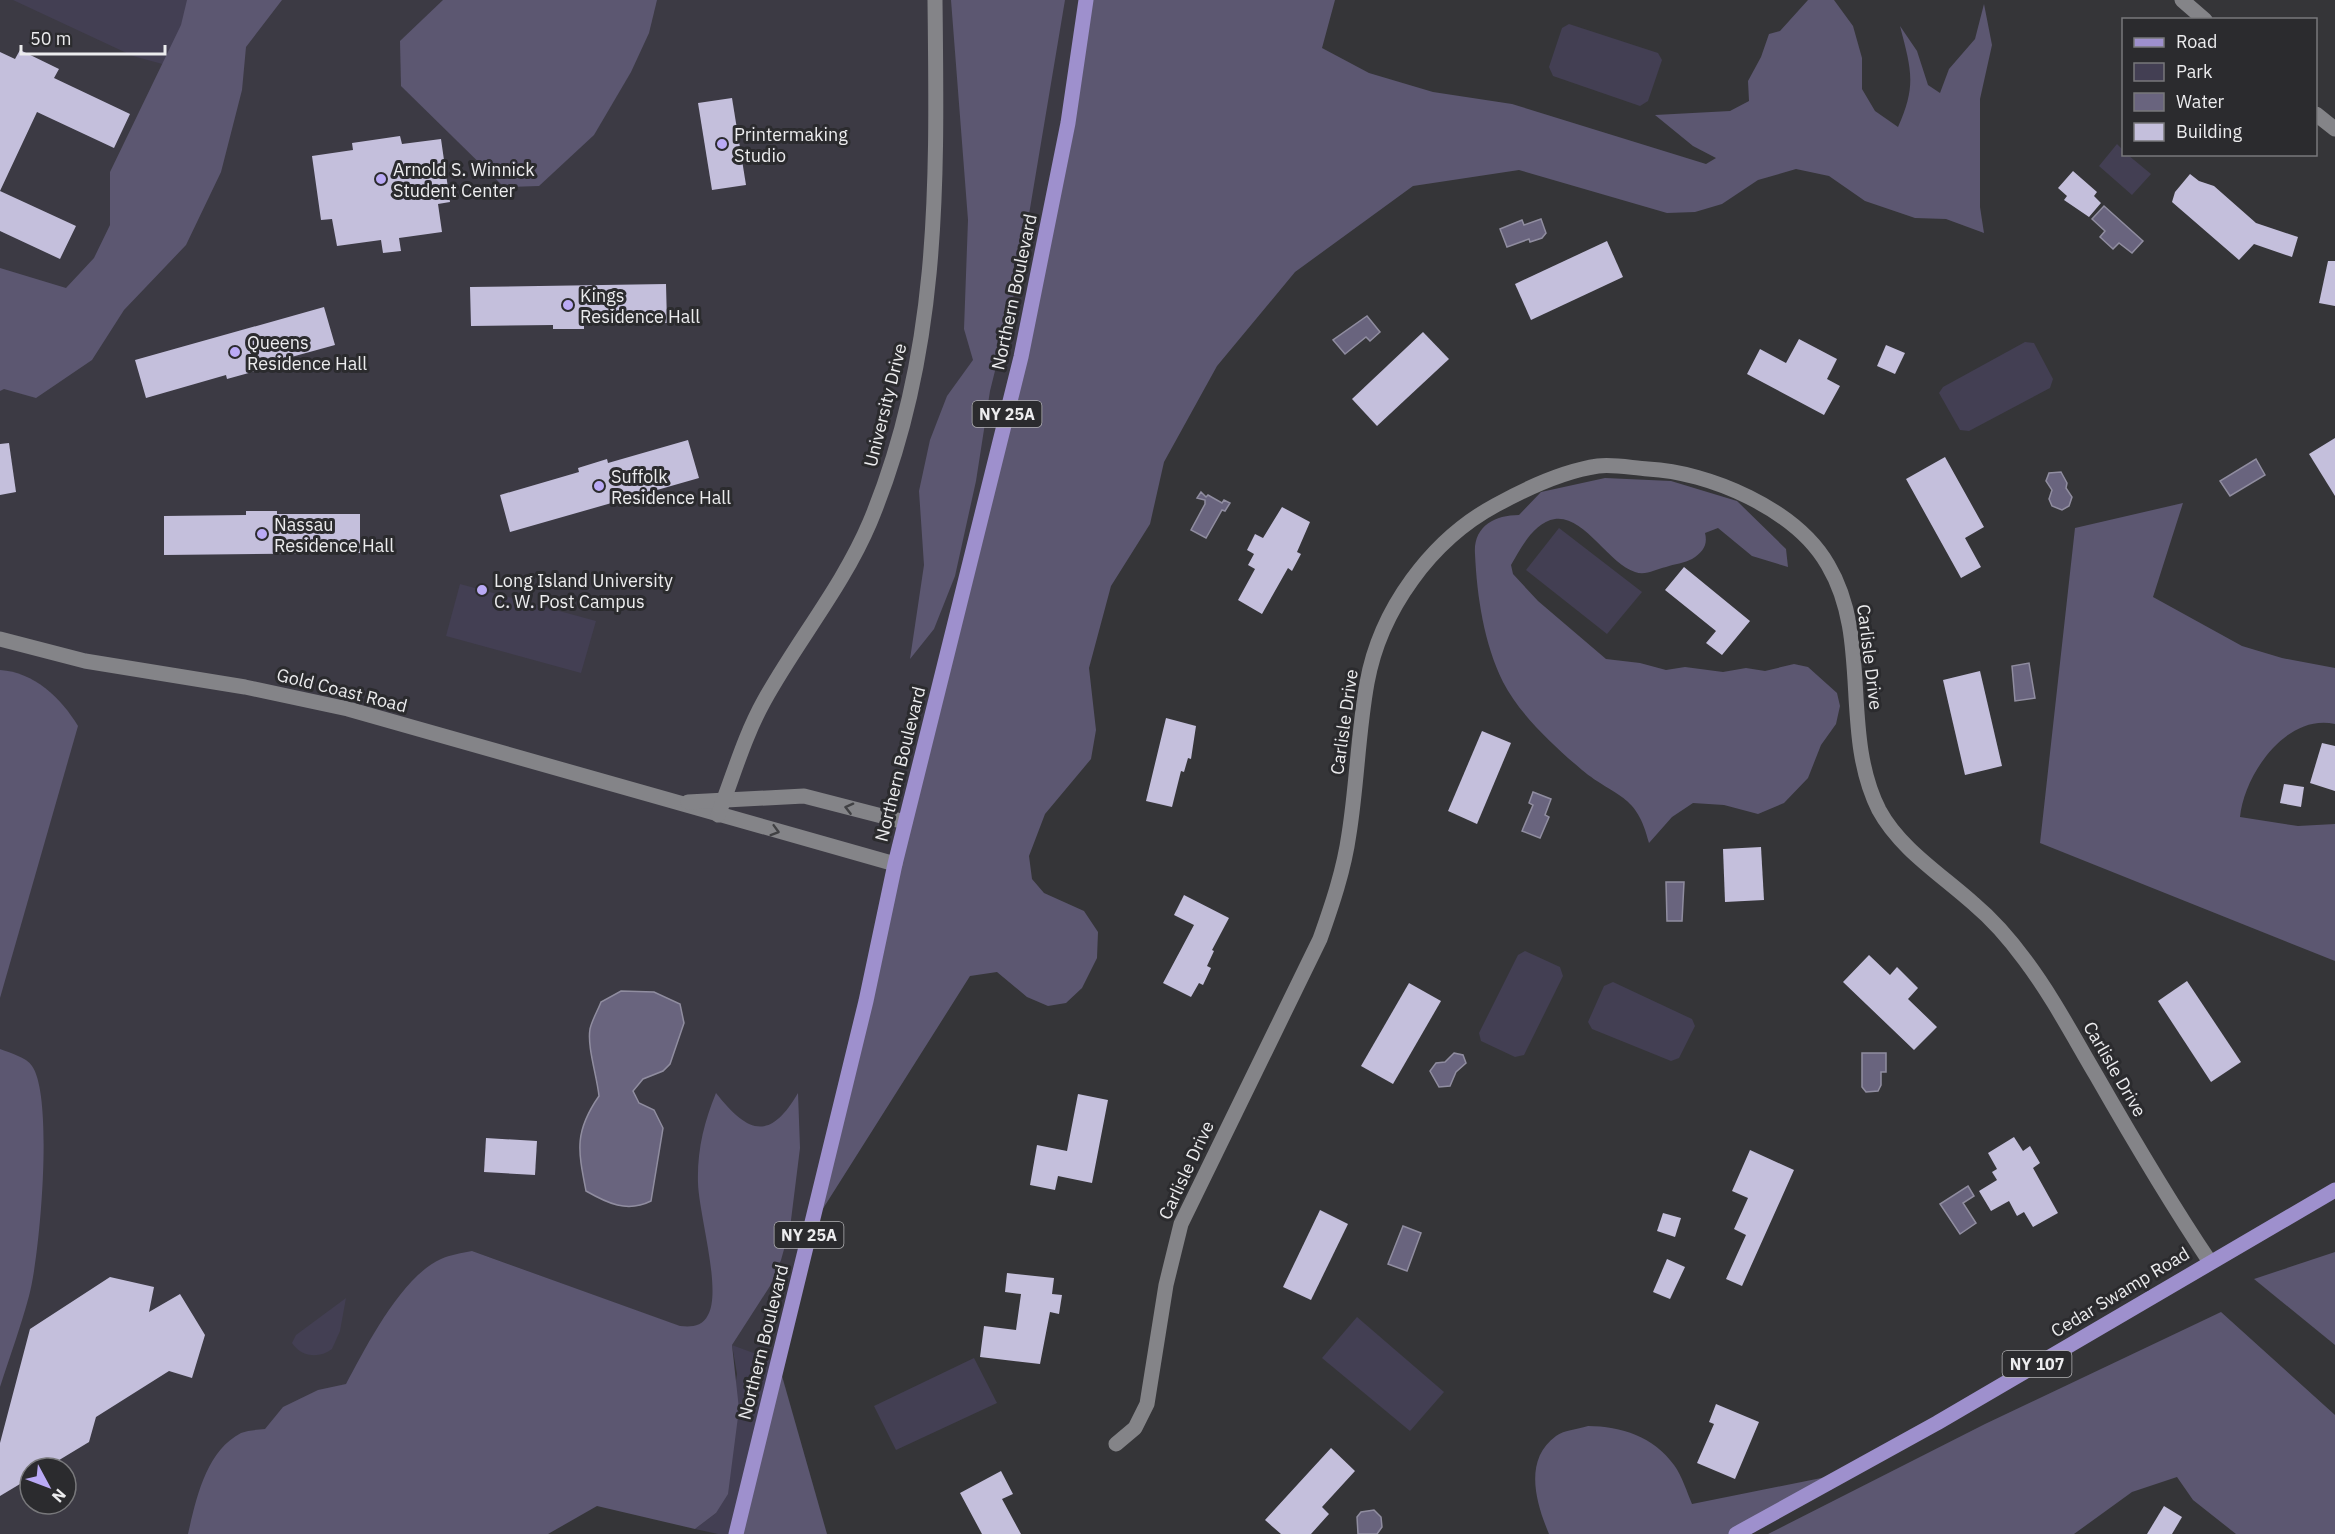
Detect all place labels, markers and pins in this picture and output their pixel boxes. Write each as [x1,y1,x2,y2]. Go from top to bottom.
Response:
place label: Printermaking Studio [734,123,848,167]
marker: Printermaking Studio [715,137,729,151]
place label: Arnold S. Winnick Student Center [393,158,535,202]
marker: Arnold S. Winnick Student Center [374,172,388,186]
place label: Kings Residence Hall [580,284,700,328]
marker: Kings Residence Hall [561,298,575,312]
place label: Queens Residence Hall [247,331,367,375]
marker: Queens Residence Hall [228,345,242,359]
place label: Suffolk Residence Hall [611,465,731,509]
marker: Suffolk Residence Hall [592,479,606,493]
place label: Nassau Residence Hall [274,513,394,557]
marker: Nassau Residence Hall [255,527,269,541]
place label: Long Island University C. W. Post Campus [494,569,673,613]
marker: Long Island University C. W. Post Campus [475,583,489,597]

